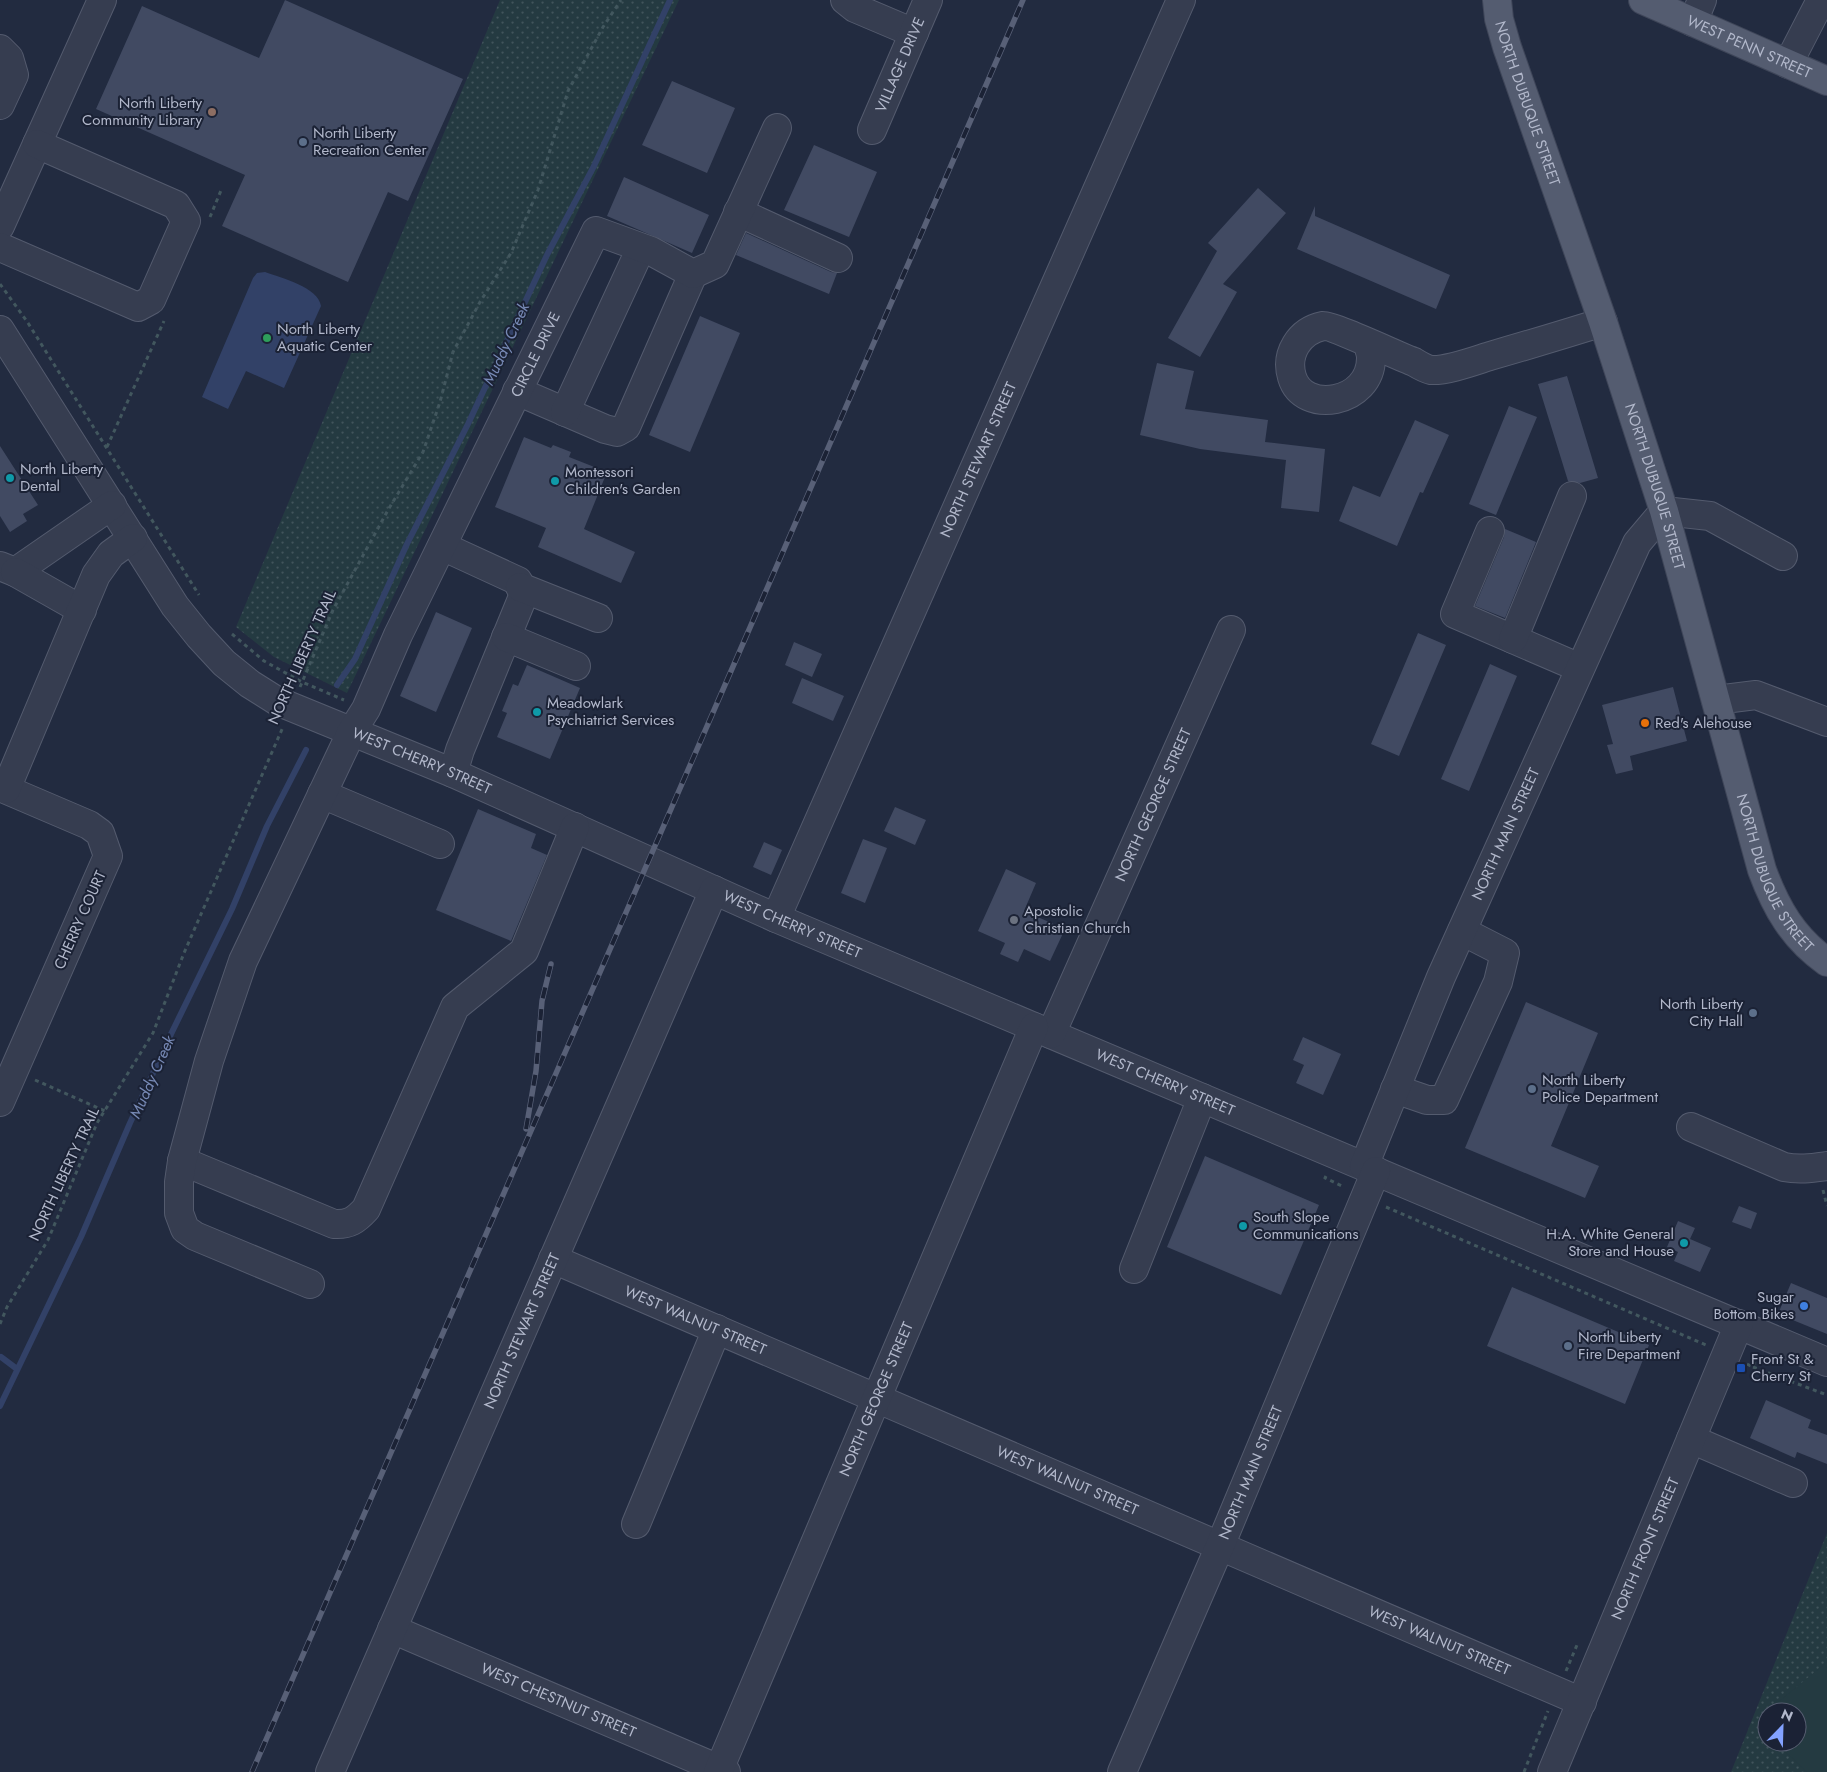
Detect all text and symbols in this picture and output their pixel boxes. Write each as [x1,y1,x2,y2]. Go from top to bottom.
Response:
street label: WEST PENN STREET [1683,10,1815,84]
street label: VILLAGE DRIVE [870,14,930,116]
street label: NORTH DUBUQUE STREET [1489,18,1566,189]
place label: North Liberty Community Library [82,92,202,131]
marker: North Liberty Community Library [206,106,218,118]
place label: North Liberty Recreation Center [313,122,427,161]
marker: North Liberty Recreation Center [297,136,309,148]
water label: Muddy Creek [477,298,536,389]
street label: CIRCLE DRIVE [505,308,566,401]
place label: North Liberty Aquatic Center [277,318,373,357]
marker: North Liberty Aquatic Center [261,332,273,344]
street label: NORTH STEWART STREET [934,378,1022,541]
street label: NORTH DUBUQUE STREET [1619,401,1690,572]
place label: North Liberty Dental [20,458,104,497]
place label: Montessori Children's Garden [565,461,681,500]
marker: North Liberty Dental [4,472,16,484]
marker: Montessori Children's Garden [549,475,561,487]
street label: NORTH LIBERTY TRAIL [262,586,342,728]
place label: Meadowlark Psychiatrict Services [547,692,674,731]
marker: Meadowlark Psychiatrict Services [531,706,543,718]
place label: Red's Alehouse [1655,712,1752,734]
marker: Red's Alehouse [1639,717,1651,729]
street label: WEST CHERRY STREET [349,722,495,800]
street label: NORTH GEORGE STREET [1109,724,1197,885]
street label: NORTH MAIN STREET [1466,764,1545,904]
street label: NORTH DUBUQUE STREET [1731,791,1819,957]
street label: CHERRY COURT [48,867,112,973]
street label: WEST CHERRY STREET [719,885,865,964]
place label: Apostolic Christian Church [1024,900,1130,939]
marker: Apostolic Christian Church [1008,914,1020,926]
place label: North Liberty City Hall [1660,993,1743,1032]
marker: North Liberty City Hall [1747,1007,1759,1019]
water label: Muddy Creek [123,1031,181,1122]
street label: WEST CHERRY STREET [1092,1043,1238,1122]
place label: North Liberty Police Department [1542,1069,1658,1108]
marker: North Liberty Police Department [1526,1083,1538,1095]
street label: NORTH LIBERTY TRAIL [23,1103,105,1245]
place label: South Slope Communications [1253,1206,1359,1245]
marker: South Slope Communications [1237,1220,1249,1232]
place label: H.A. White General Store and House [1546,1223,1674,1262]
marker: H.A. White General Store and House [1678,1237,1690,1249]
street label: NORTH STEWART STREET [478,1250,566,1412]
street label: WEST WALNUT STREET [621,1280,770,1361]
place label: Sugar Bottom Bikes [1713,1286,1795,1325]
marker: Sugar Bottom Bikes [1798,1300,1810,1312]
street label: NORTH GEORGE STREET [834,1318,919,1480]
place label: North Liberty Fire Department [1578,1326,1680,1365]
marker: North Liberty Fire Department [1562,1340,1574,1352]
place label: Front St & Cherry St [1751,1348,1814,1387]
marker: Front St & Cherry St [1735,1362,1747,1374]
street label: NORTH MAIN STREET [1213,1402,1288,1543]
street label: WEST WALNUT STREET [993,1440,1142,1521]
street label: NORTH FRONT STREET [1606,1474,1685,1623]
street label: WEST WALNUT STREET [1365,1600,1514,1681]
street label: WEST CHESTNUT STREET [477,1657,640,1743]
north arrow [1757,1702,1807,1752]
text: N [1778,1704,1796,1726]

